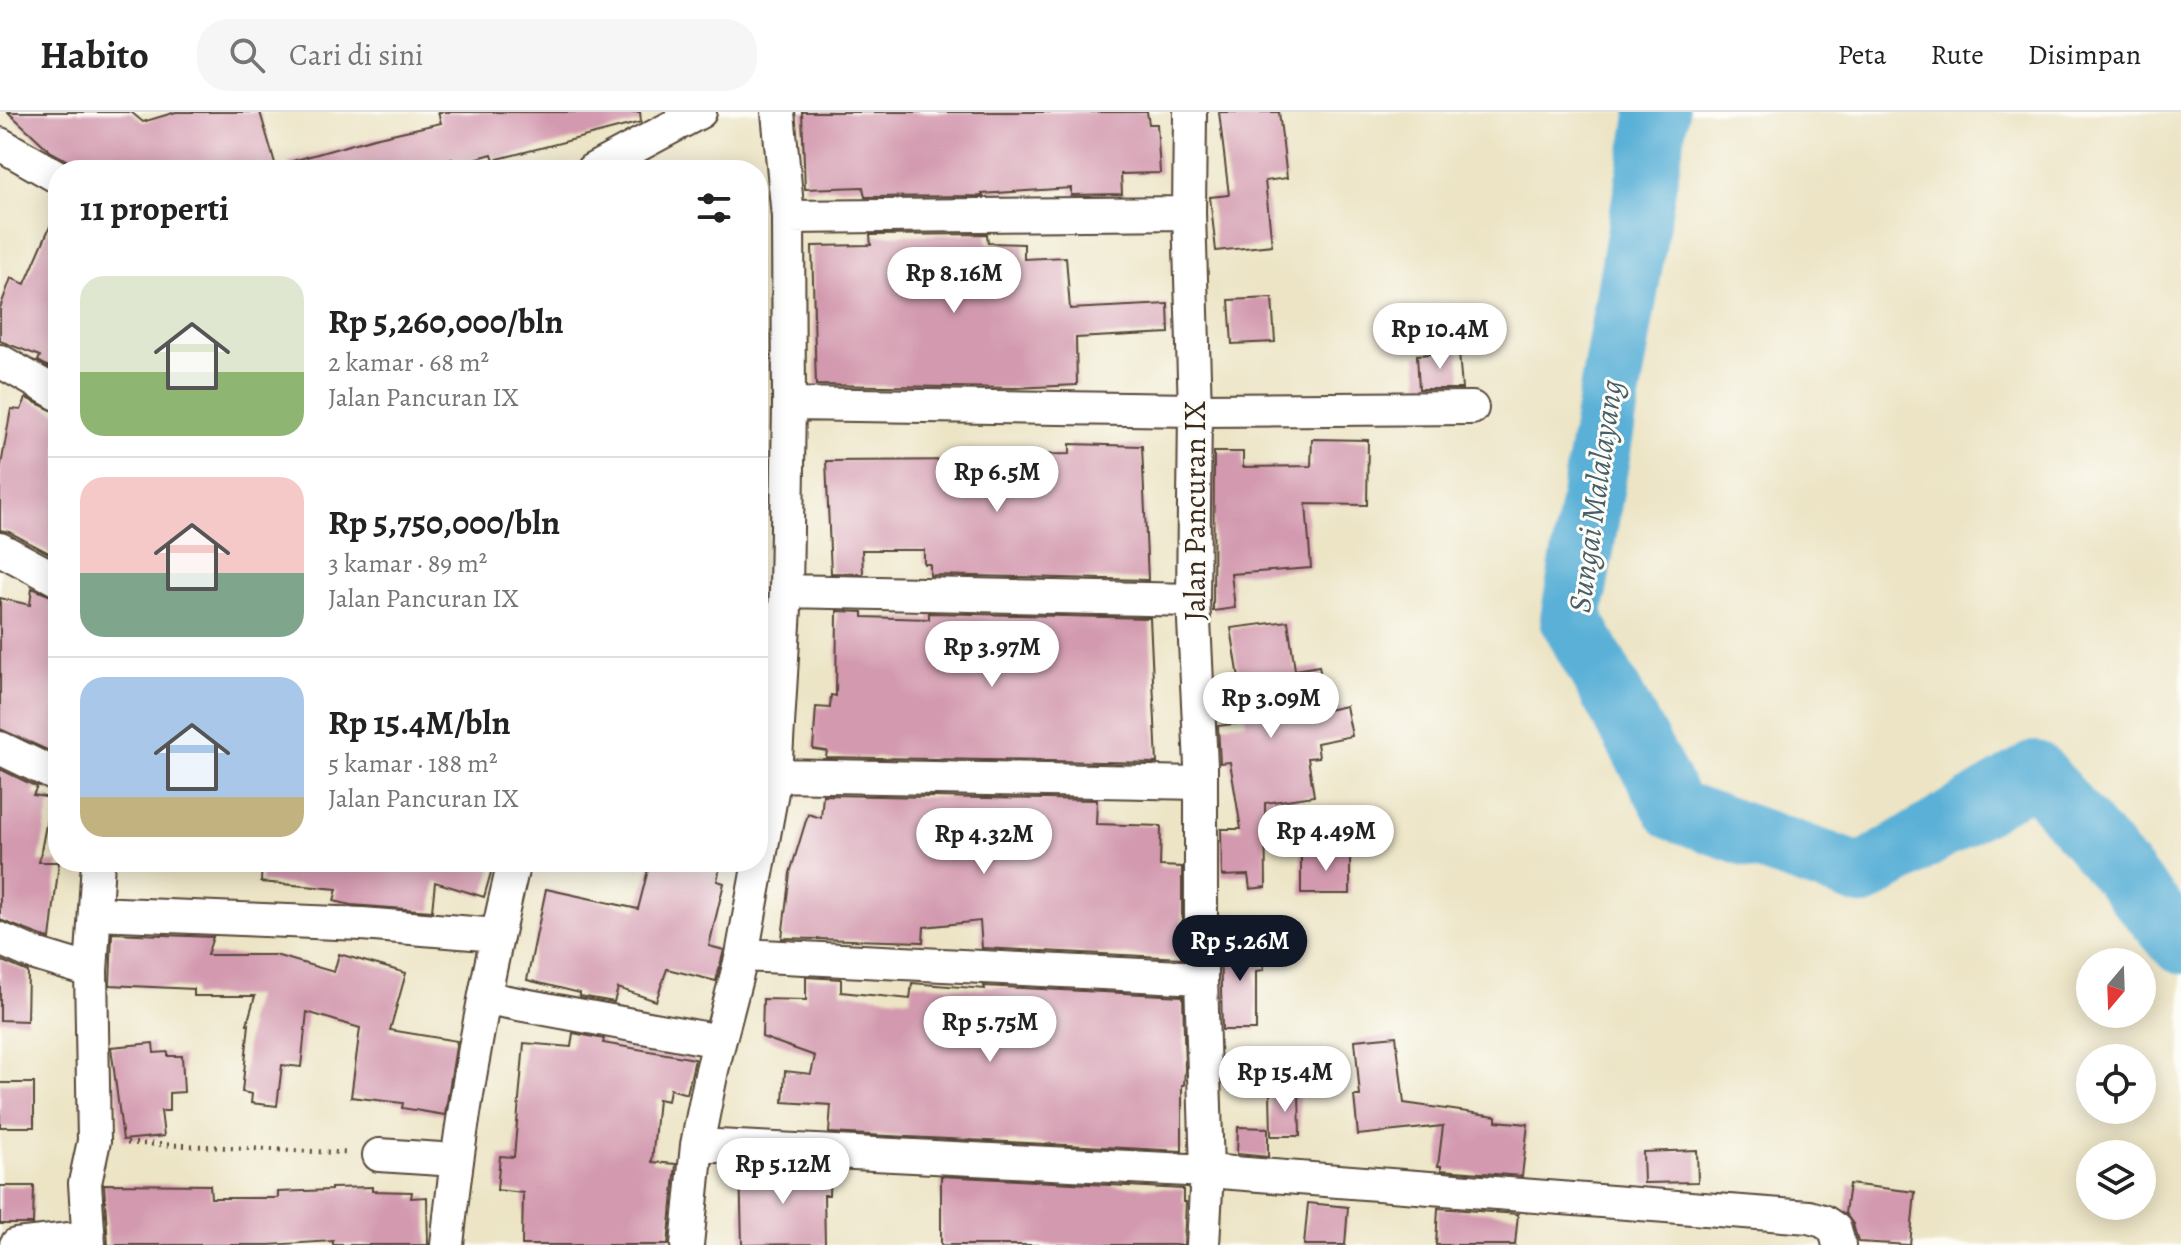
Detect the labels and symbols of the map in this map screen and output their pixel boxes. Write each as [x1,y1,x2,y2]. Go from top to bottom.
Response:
pin: Rp 8.16M [871,247,1037,315]
pin: Rp 10.4M [1357,303,1523,371]
water label: Sungai Malalayang [1557,377,1633,615]
street label: Jalan Pancuran IX [1175,401,1215,621]
pin: Rp 6.5M [923,446,1071,514]
pin: Rp 3.97M [909,621,1075,689]
pin: Rp 3.09M [1188,672,1354,740]
pin: Rp 4.49M [1243,805,1409,873]
pin: Rp 4.32M [901,808,1067,876]
pin: Rp 5.26M [1157,915,1323,983]
north arrow [2076,948,2156,1028]
pin: Rp 5.75M [907,996,1073,1064]
pin: Rp 15.4M [1202,1046,1368,1114]
pin: Rp 5.12M [700,1138,866,1206]

